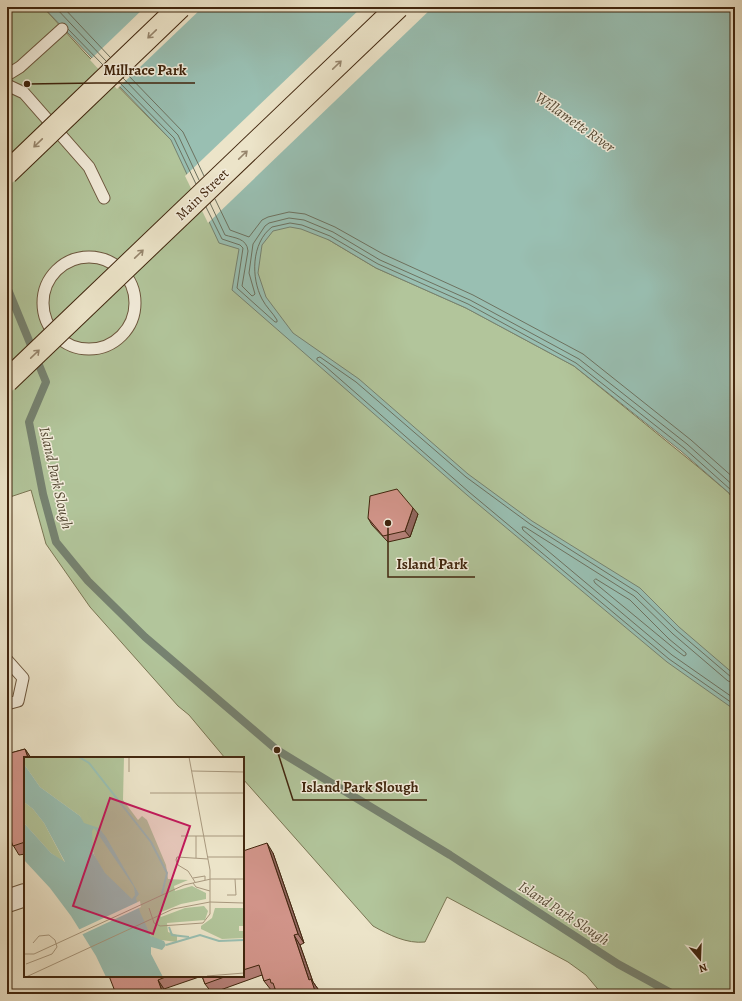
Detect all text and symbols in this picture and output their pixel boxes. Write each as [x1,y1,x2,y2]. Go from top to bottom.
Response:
one-way arrow [147,29,157,39]
callout: Millrace Park [96,56,195,83]
text: Millrace Park [103,60,187,80]
one-way arrow [332,60,342,70]
water label: Willamette River [531,87,620,157]
one-way arrow [33,138,43,148]
one-way arrow [238,150,248,160]
street label: Main Street [172,164,233,224]
one-way arrow [134,249,144,259]
one-way arrow [30,349,40,359]
water label: Island Park Slough [34,425,78,531]
callout: Island Park [388,550,475,577]
text: Island Park [396,554,468,574]
inset map [24,757,244,977]
callout: Island Park Slough [293,773,427,800]
text: Island Park Slough [301,777,419,797]
water label: Island Park Slough [515,876,613,950]
north arrow [680,939,720,979]
text: N [697,960,709,976]

